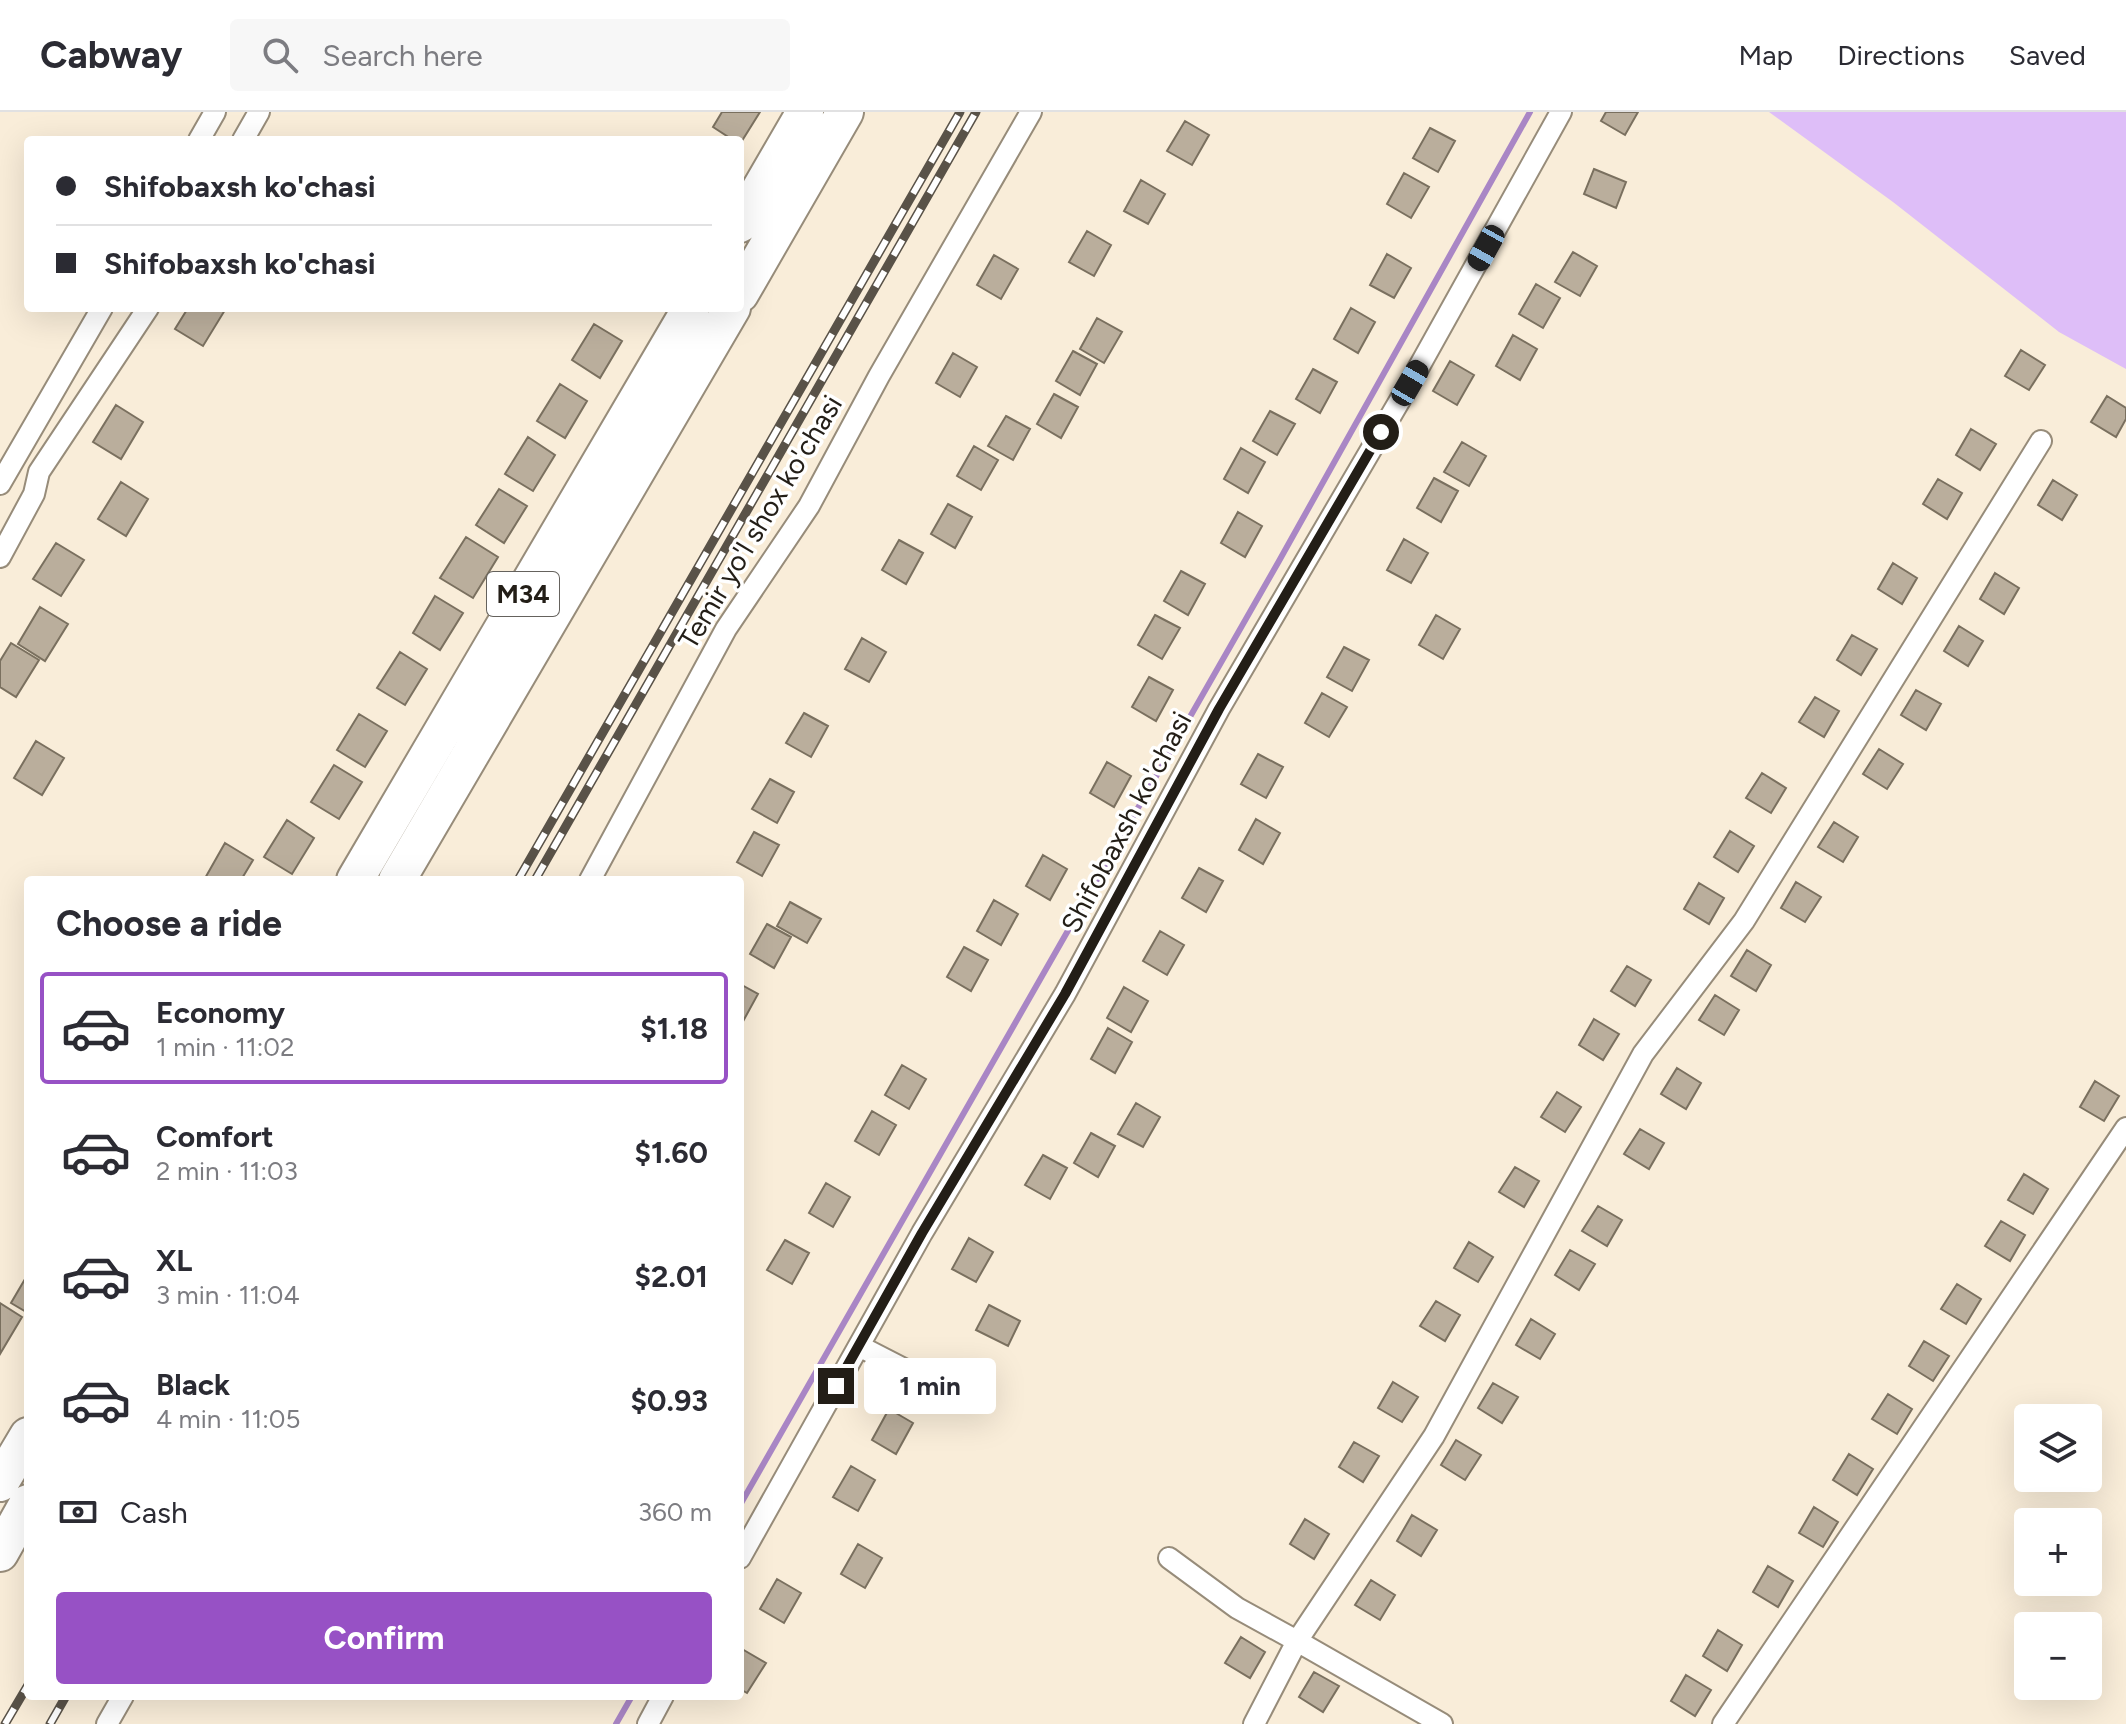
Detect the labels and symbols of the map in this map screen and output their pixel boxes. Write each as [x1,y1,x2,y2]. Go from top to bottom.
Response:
car [1464,221,1508,275]
car [1388,356,1432,410]
street label: Temir yo'l shox ko'chasi [671,389,849,655]
route start [1363,414,1399,450]
road number: M34 [487,572,559,616]
street label: Shifobaxsh ko'chasi [1053,706,1199,938]
callout: 1 min [864,1358,996,1414]
route end [818,1368,854,1404]

